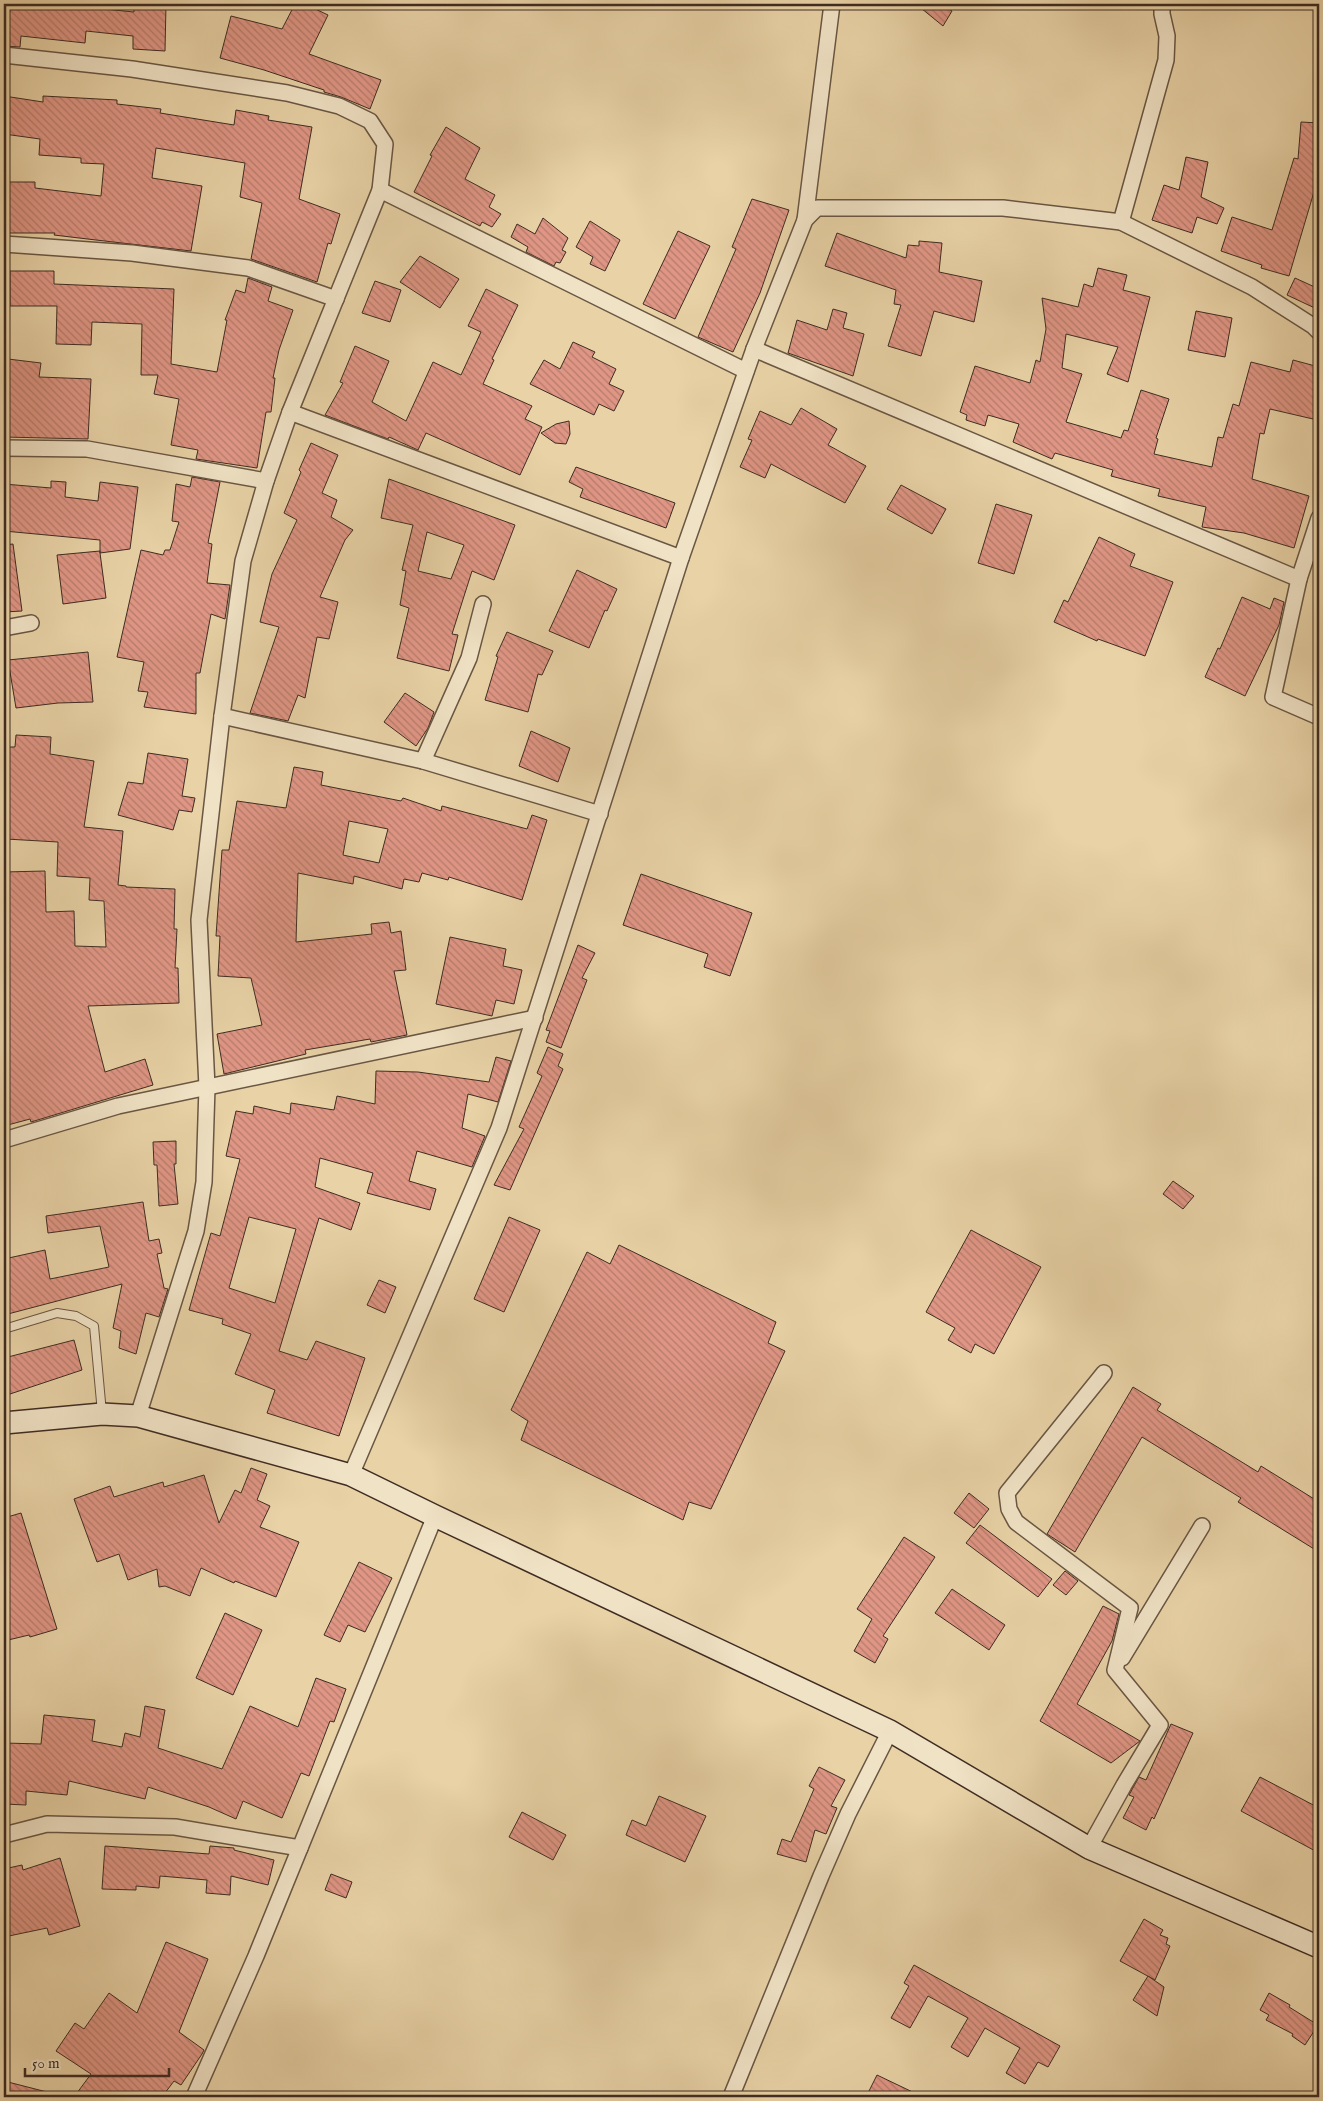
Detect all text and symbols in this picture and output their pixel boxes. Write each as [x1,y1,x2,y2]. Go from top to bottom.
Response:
scale bar [25,2046,169,2078]
text: 50 m [32,2054,60,2073]

